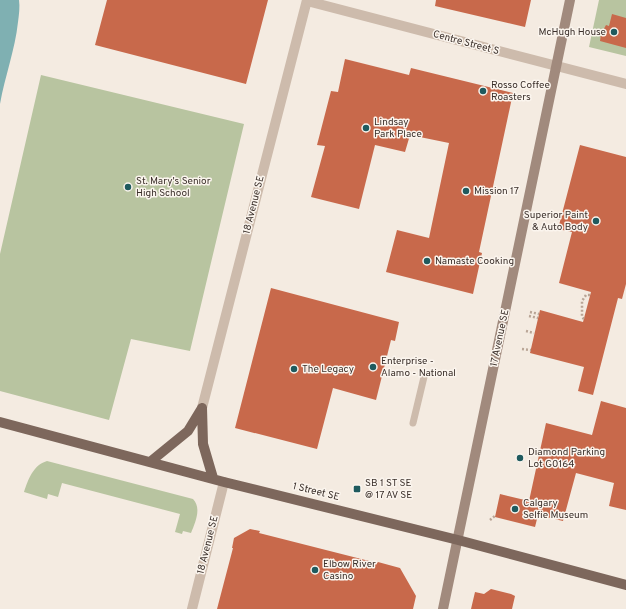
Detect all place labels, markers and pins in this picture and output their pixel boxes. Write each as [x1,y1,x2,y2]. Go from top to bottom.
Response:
place label: McHugh House [539,26,606,39]
marker: McHugh House [609,27,619,37]
place label: Rosso Coffee Roasters [491,79,550,104]
marker: Rosso Coffee Roasters [478,86,488,96]
place label: Lindsay Park Place [374,116,422,141]
marker: Lindsay Park Place [361,123,371,133]
place label: St. Mary's Senior High School [136,175,211,200]
marker: St. Mary's Senior High School [123,182,133,192]
place label: Mission 17 [474,185,519,198]
marker: Mission 17 [461,186,471,196]
place label: Superior Paint & Auto Body [524,209,588,234]
marker: Superior Paint & Auto Body [591,216,601,226]
place label: Namaste Cooking [435,255,514,268]
marker: Namaste Cooking [422,256,432,266]
place label: Enterprise - Alamo - National [381,355,456,380]
marker: Enterprise - Alamo - National [368,362,378,372]
place label: The Legacy [302,363,354,376]
marker: The Legacy [289,364,299,374]
place label: Diamond Parking Lot G0164 [528,446,605,471]
marker: Diamond Parking Lot G0164 [515,453,525,463]
place label: SB 1 ST SE @ 17 AV SE [365,477,412,502]
marker: SB 1 ST SE @ 17 AV SE [352,484,362,494]
place label: Calgary Selfie Museum [523,497,588,522]
marker: Calgary Selfie Museum [510,504,520,514]
place label: Elbow River Casino [323,558,376,583]
marker: Elbow River Casino [310,565,320,575]

